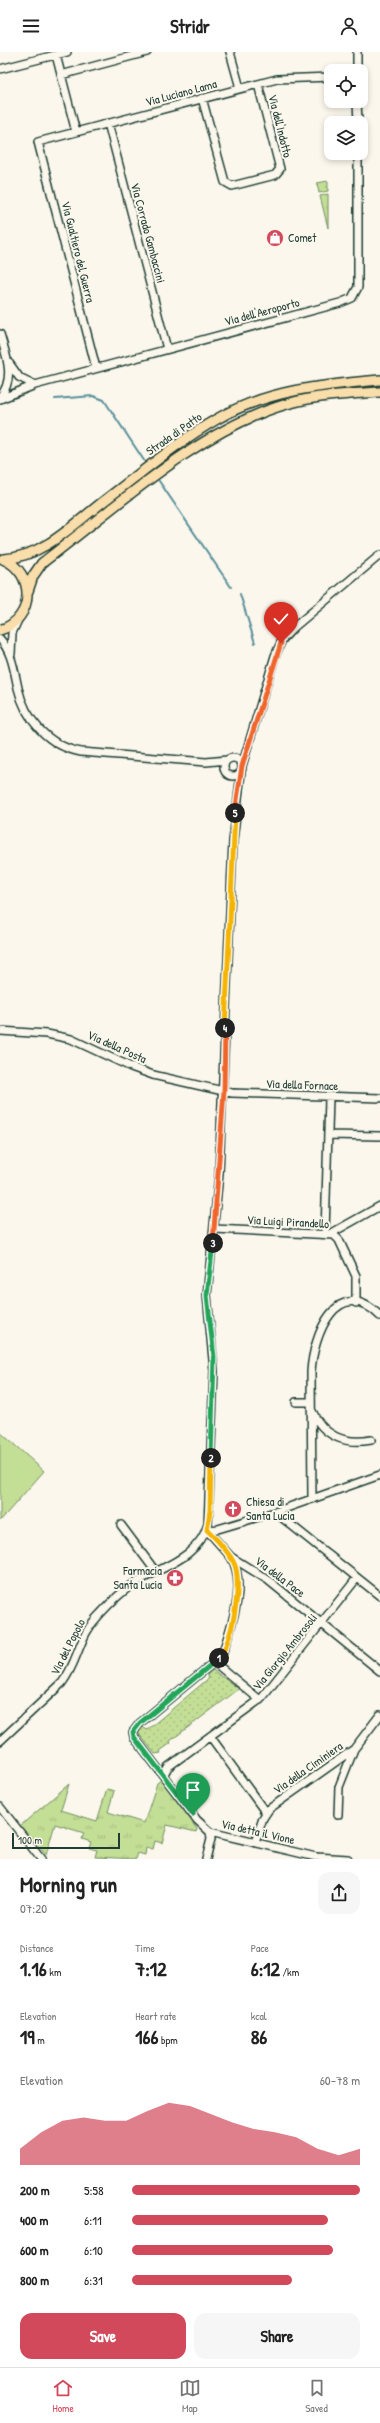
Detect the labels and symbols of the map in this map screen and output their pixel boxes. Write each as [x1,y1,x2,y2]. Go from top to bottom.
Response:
street label: Via Luciano Lama [143,75,219,110]
street label: Via dell'Indotto [264,93,297,159]
street label: Via Corrado Gambaccini [127,181,170,285]
street label: Via Gualtiero del Guerra [58,199,99,305]
shop icon: Comet [265,228,285,248]
place label: Comet [288,229,317,246]
street label: Via dell'Aeroporto [222,293,301,330]
street label: Strada di Patto [142,408,205,459]
pin [264,602,298,643]
pin: 5 [225,803,245,823]
pin: 4 [215,1018,235,1038]
street label: Via della Posta [85,1026,150,1067]
street label: Via della Fornace [265,1075,339,1094]
street label: Via Luigi Pirandello [246,1211,330,1232]
pin: 3 [203,1233,223,1253]
pin: 2 [201,1448,221,1468]
place label: Chiesa di Santa Lucia [246,1493,295,1524]
church icon: Chiesa di Santa Lucia [223,1499,243,1519]
street label: Via della Pace [252,1552,309,1601]
place label: Farmacia Santa Lucia [113,1562,162,1593]
pharmacy icon: Farmacia Santa Lucia [165,1568,185,1588]
street label: Via Giorgio Ambrosoli [248,1610,321,1694]
street label: Via del Popolo [46,1616,89,1678]
pin: 1 [209,1648,229,1668]
street label: Via della Ciminiera [270,1737,346,1798]
pin [176,1773,210,1814]
street label: Via detta il Vione [220,1815,297,1848]
scale bar [12,1831,120,1850]

